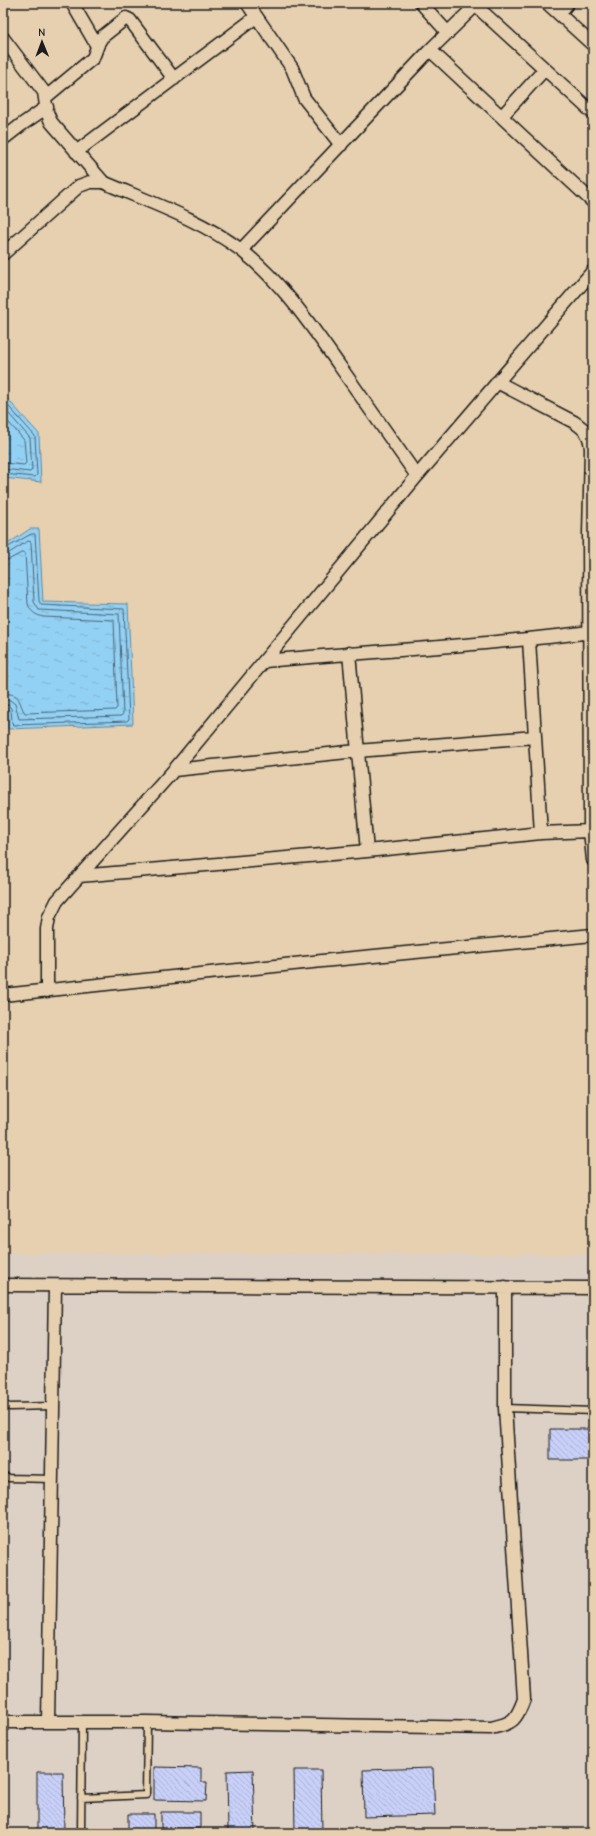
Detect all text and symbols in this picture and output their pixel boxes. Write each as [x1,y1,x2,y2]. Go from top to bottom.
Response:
north arrow [22,22,62,62]
text: N [38,26,46,39]

